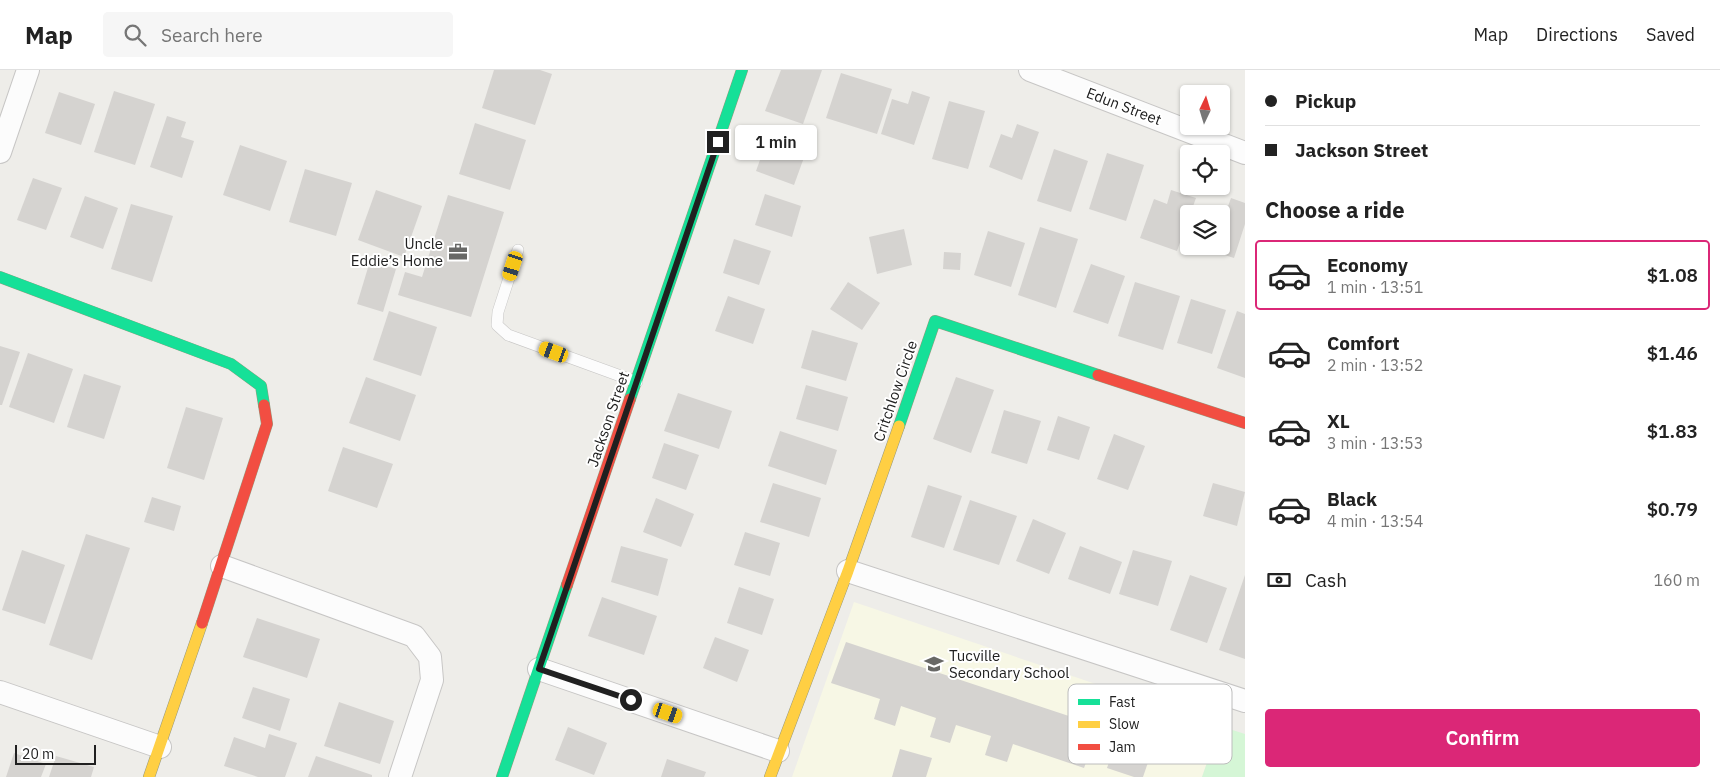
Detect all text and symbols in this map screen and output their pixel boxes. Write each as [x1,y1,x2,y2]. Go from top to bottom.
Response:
search box [103,12,453,57]
text: Map [25,19,73,51]
icon: search [121,21,149,49]
text: Search here [161,23,263,47]
text: Map [1473,23,1508,46]
text: Directions [1536,23,1618,46]
text: Saved [1646,23,1695,46]
street label: Edun Street [1084,83,1164,129]
north arrow [1180,85,1230,135]
map controls [1180,85,1230,255]
text: Pickup [1295,89,1356,113]
callout: 1 min [736,124,818,160]
route end [707,131,729,153]
text: 1 min [755,132,797,152]
text: Jackson Street [1295,138,1428,162]
button: locate [1180,145,1230,195]
text: Choose a ride [1265,195,1405,224]
button: layers [1180,205,1230,255]
place label: Uncle Eddie’s Home [351,234,443,270]
office icon: Uncle Eddie’s Home [447,241,469,263]
car [501,249,524,283]
icon: car [1267,253,1312,298]
text: Economy [1327,253,1408,277]
text: $1.08 [1647,263,1698,287]
text: 1 min · 13:51 [1327,277,1423,297]
icon: car [1267,331,1312,376]
text: Comfort [1327,331,1400,355]
street label: Critchlow Circle [869,338,921,444]
car [537,340,570,364]
text: $1.46 [1647,341,1698,365]
text: 2 min · 13:52 [1327,355,1423,375]
street label: Jackson Street [583,369,633,469]
icon: car [1267,409,1312,454]
text: XL [1327,409,1350,433]
text: $1.83 [1647,419,1698,443]
text: 3 min · 13:53 [1327,433,1423,453]
icon: car [1267,487,1312,532]
text: Black [1327,487,1377,511]
text: $0.79 [1647,497,1698,521]
text: 4 min · 13:54 [1327,511,1423,531]
icon: cash [1265,566,1293,594]
text: Cash [1305,568,1347,592]
text: 160 m [1653,570,1700,590]
place label: Tucville Secondary School [949,646,1069,682]
school or university icon: Tucville Secondary School [923,653,945,675]
legend [1068,684,1232,764]
route start [620,689,642,711]
text: Fast [1109,693,1135,711]
car [651,701,684,725]
button: Confirm [1265,709,1700,767]
text: Slow [1109,715,1140,733]
text: Jam [1109,738,1136,756]
scale bar [15,742,96,765]
text: 20 m [22,745,54,763]

